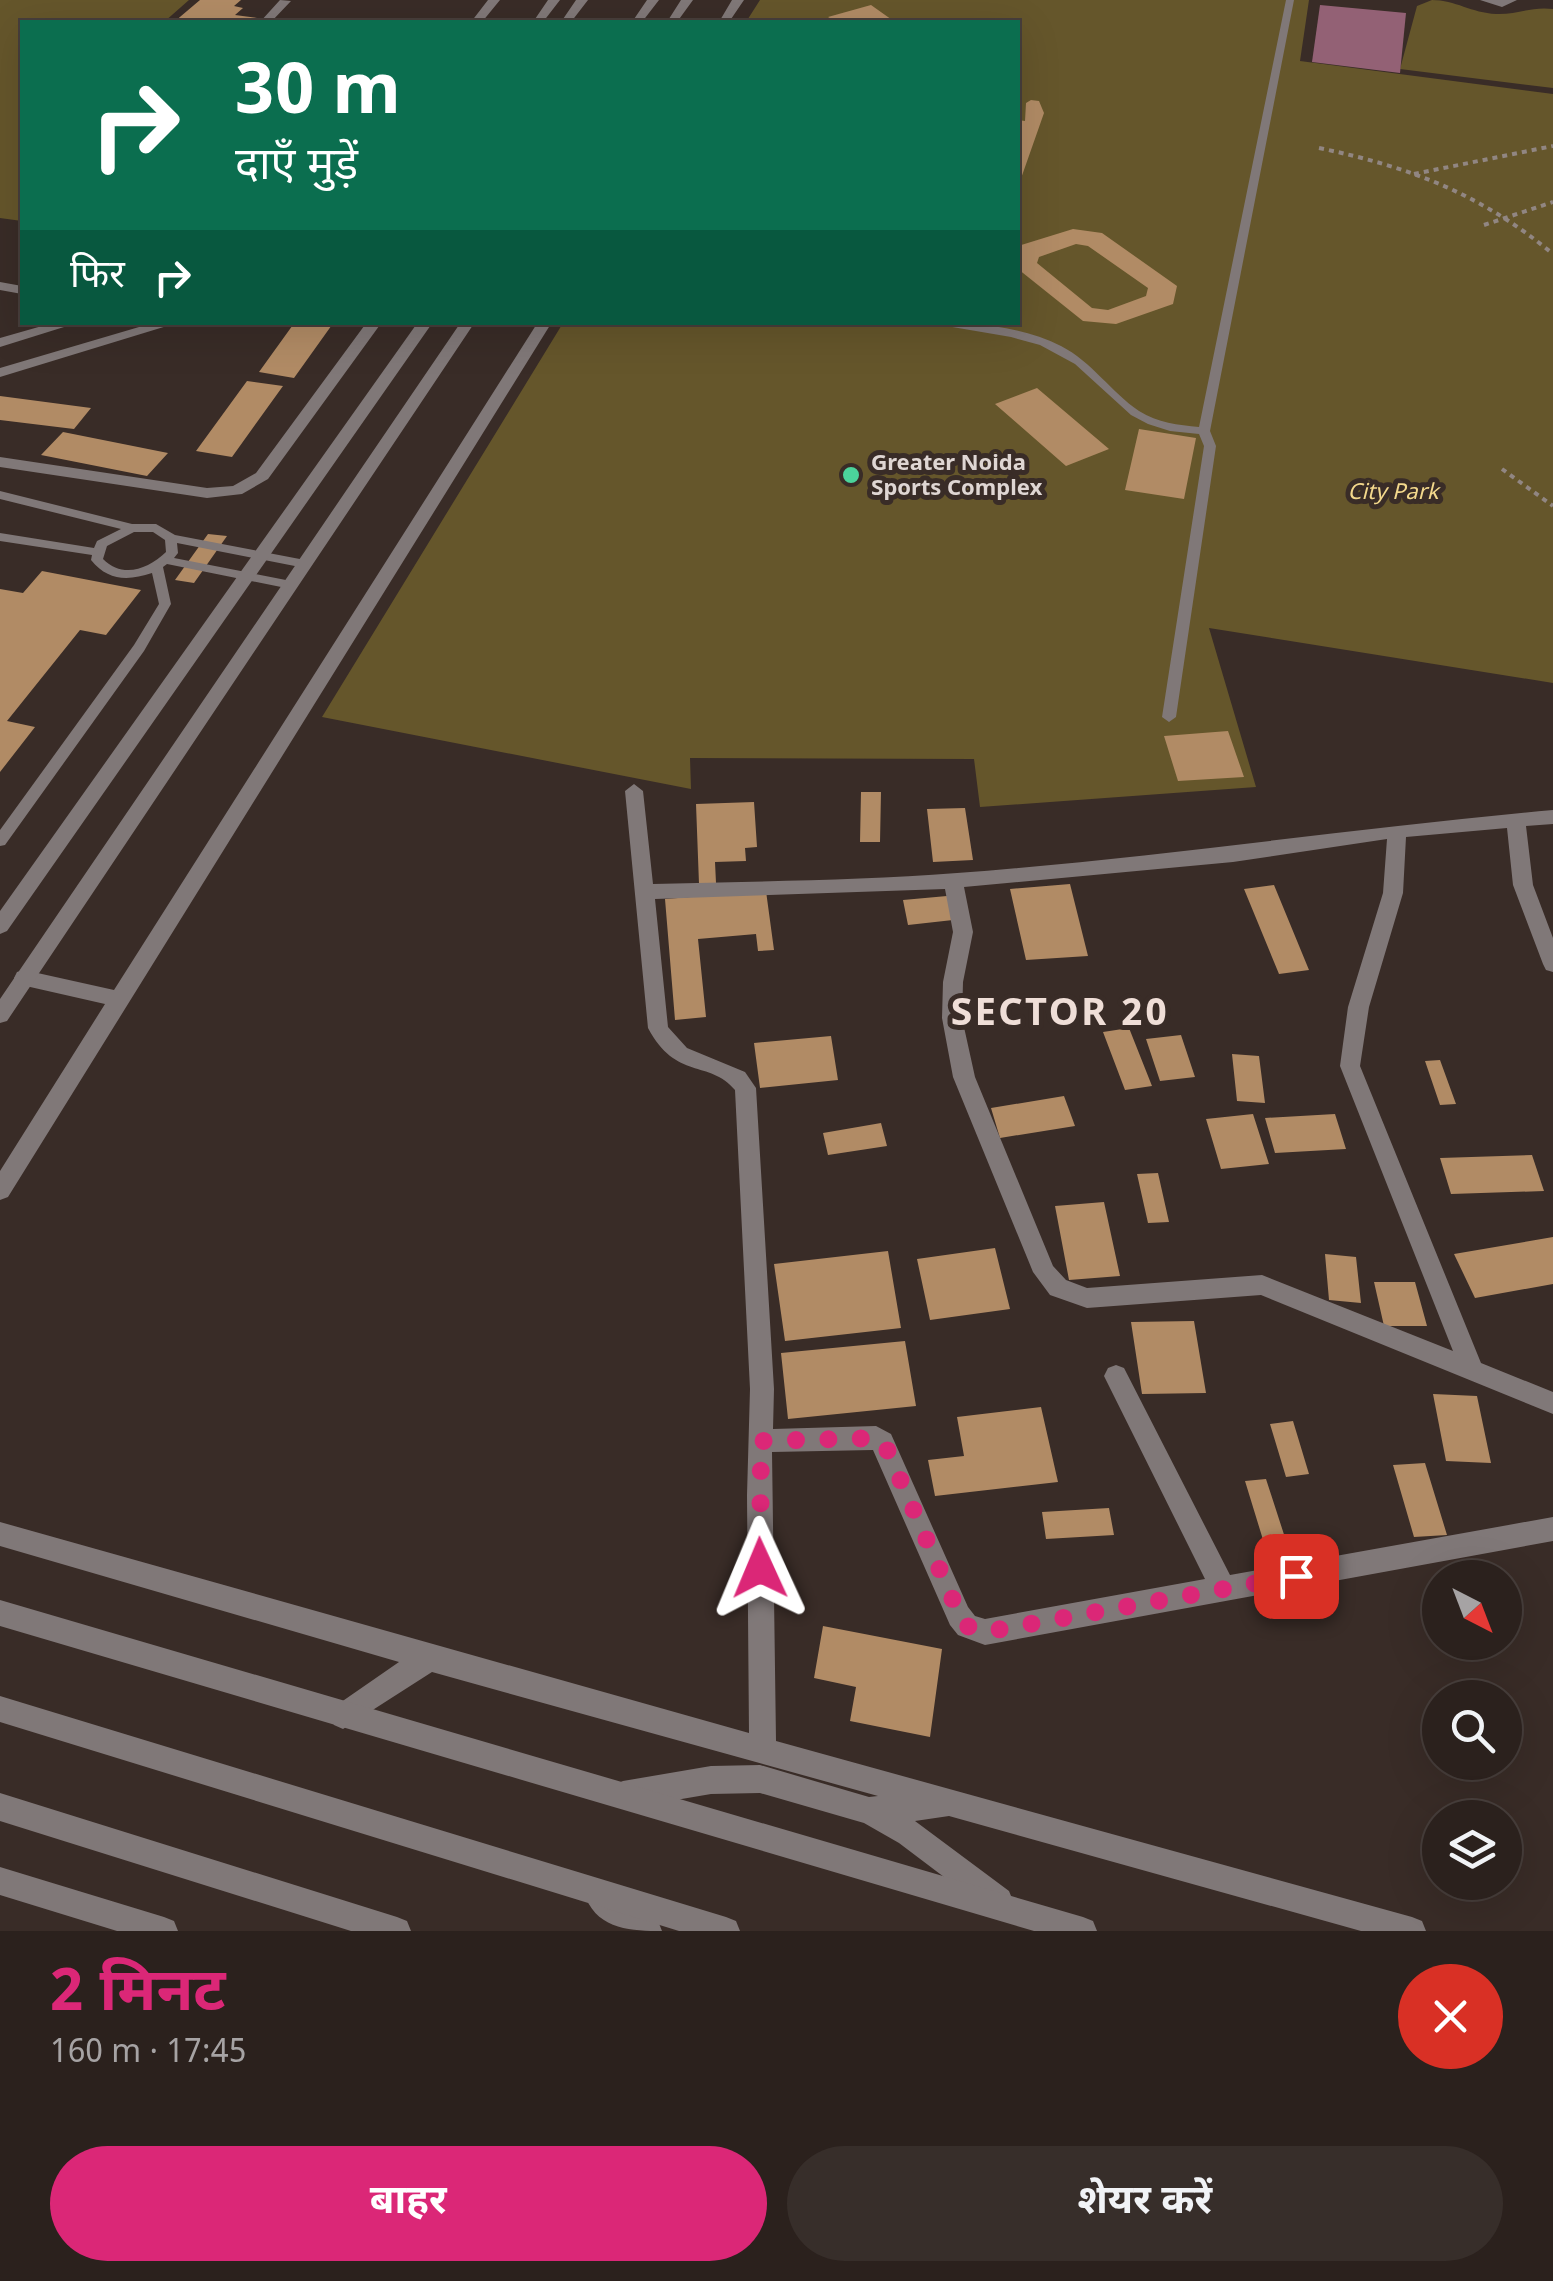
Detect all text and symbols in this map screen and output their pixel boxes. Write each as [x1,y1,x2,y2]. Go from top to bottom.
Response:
text: 30 m [235,50,401,142]
icon: right [70,60,200,190]
text: दाएँ मुड़ें [235,139,358,197]
icon: right [145,250,200,305]
text: फिर [70,253,125,303]
place label: Greater Noida Sports Complex [871,450,1042,504]
marker: Greater Noida Sports Complex [840,464,862,486]
park label: City Park [1348,479,1442,508]
district label: SECTOR 20 [951,991,1169,1041]
position arrow [708,1516,812,1620]
pin [1254,1534,1339,1619]
icon: arrive [1269,1549,1324,1604]
north arrow [1422,1560,1522,1660]
map controls [1422,1560,1522,1900]
button: search [1422,1680,1522,1780]
button: layers [1422,1800,1522,1900]
text: 2 मिनट [50,1956,226,2034]
button: close [1398,1964,1503,2069]
text: 160 m · 17:45 [50,2033,246,2075]
button: बाहर [50,2146,767,2261]
button: शेयर करें [787,2146,1503,2261]

